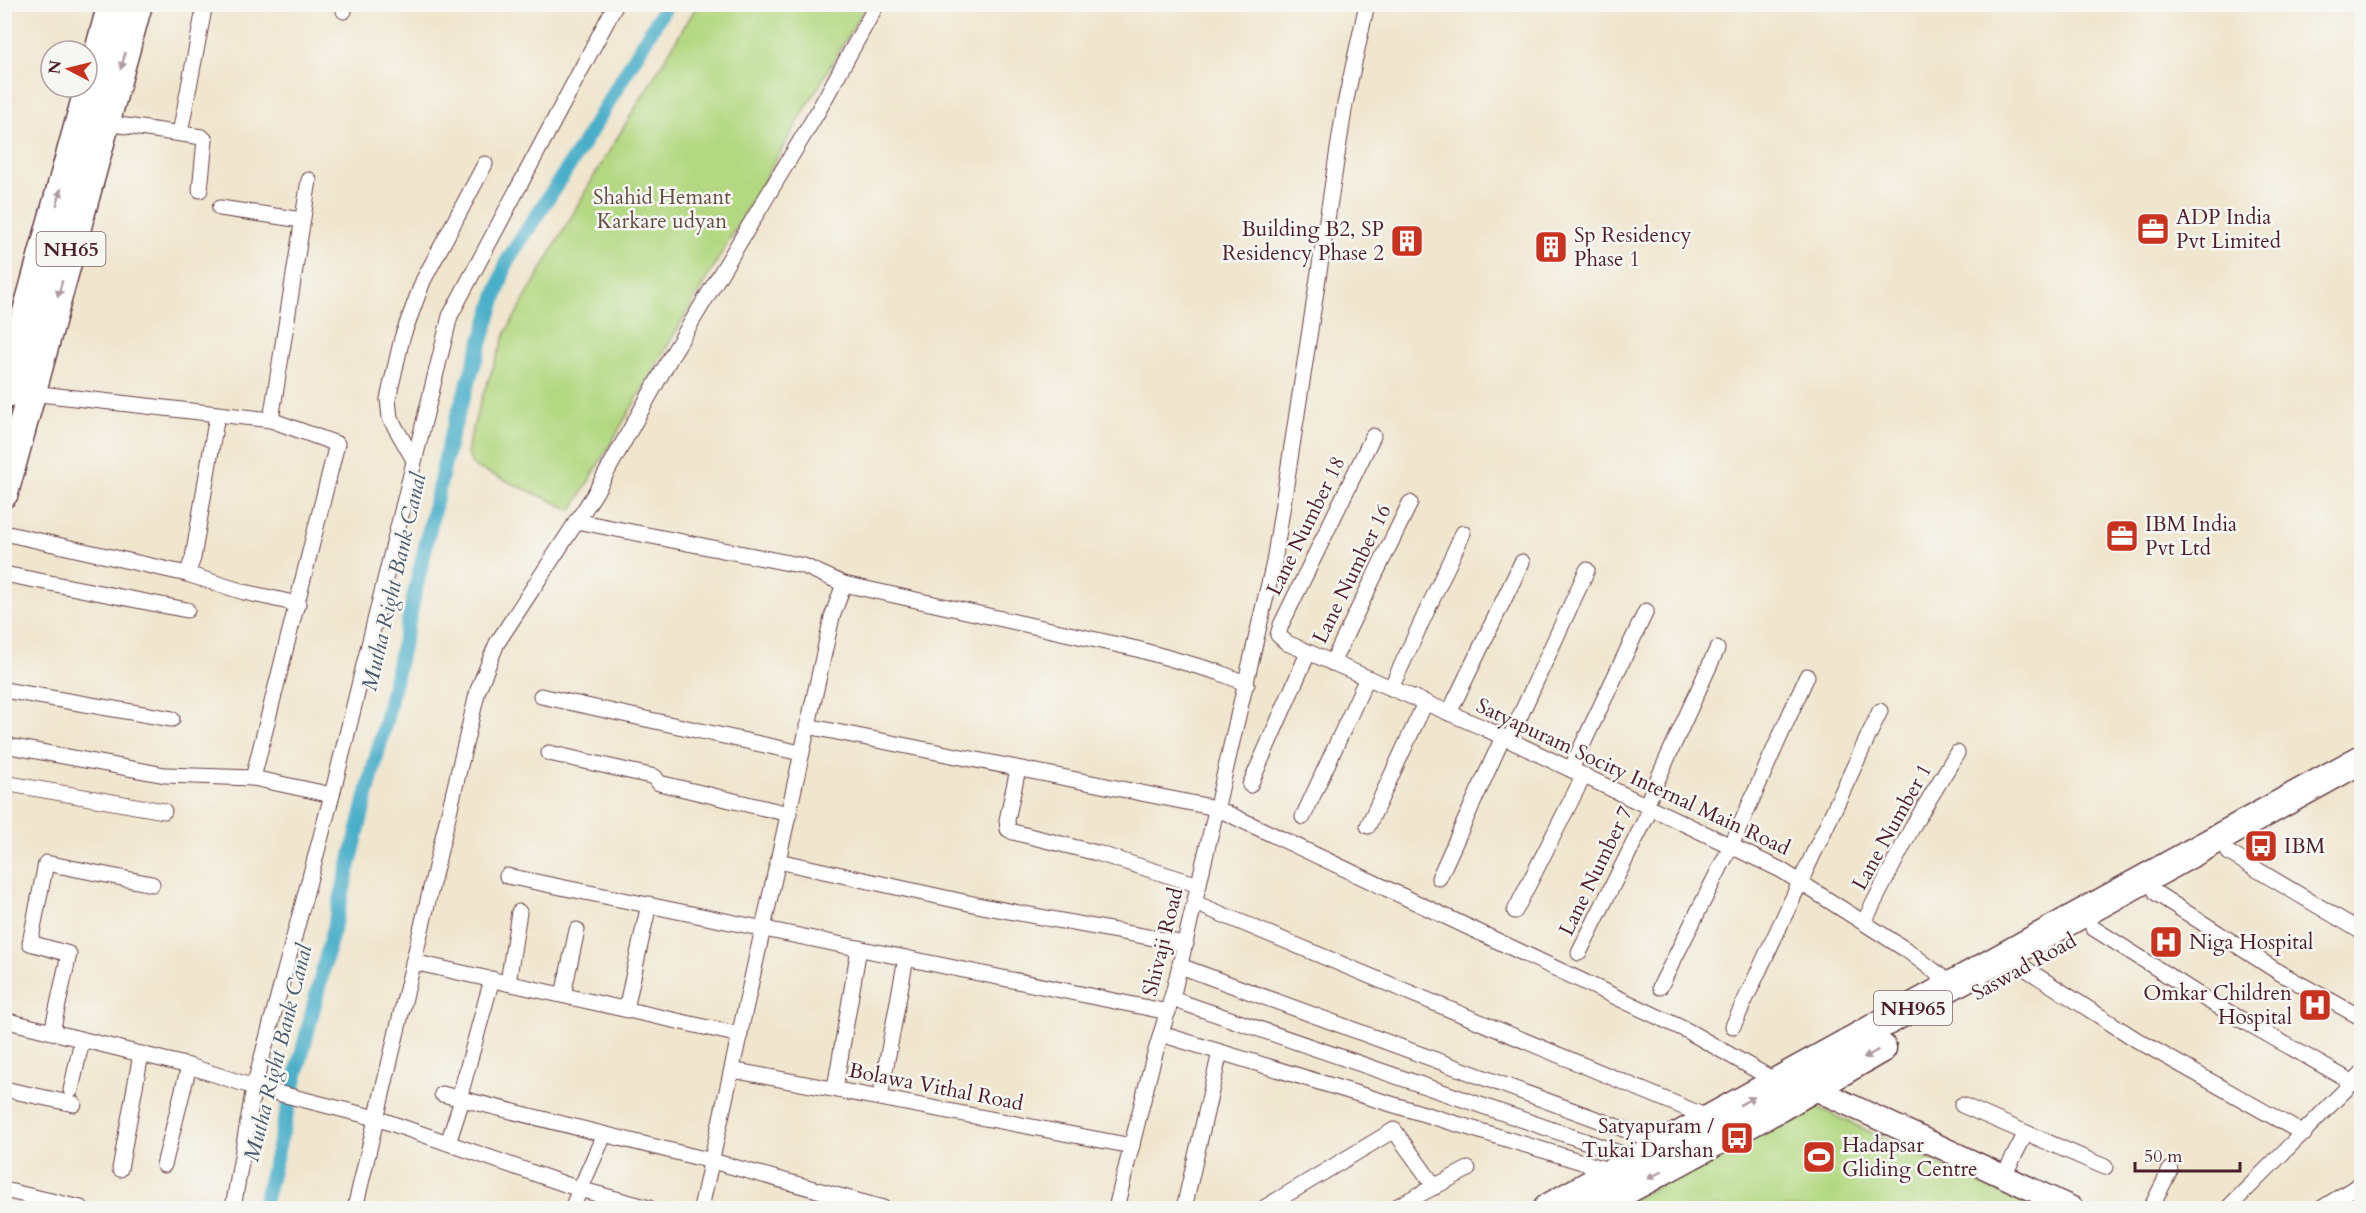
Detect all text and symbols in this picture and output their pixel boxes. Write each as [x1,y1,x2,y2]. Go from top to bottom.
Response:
north arrow [39,39,99,99]
one-way arrow [118,52,127,70]
text: N [43,59,67,76]
park label: Shahid Hemant Karkare udyan [593,183,731,236]
one-way arrow [55,188,64,206]
place label: ADP India Pvt Limited [2176,203,2281,256]
office icon: ADP India Pvt Limited [2135,211,2171,247]
place label: Building B2, SP Residency Phase 2 [1222,215,1384,268]
place label: Sp Residency Phase 1 [1574,221,1692,274]
building icon: Building B2, SP Residency Phase 2 [1389,223,1425,259]
building icon: Sp Residency Phase 1 [1533,229,1569,265]
road number: NH65 [36,232,106,266]
one-way arrow [54,280,64,298]
street label: Lane Number 18 [1260,451,1352,601]
water label: Mutha Right Bank Canal [354,469,434,694]
street label: Lane Number 16 [1306,499,1398,649]
place label: IBM India Pvt Ltd [2145,510,2237,563]
office icon: IBM India Pvt Ltd [2104,518,2140,554]
street label: Satyapuram Socity Internal Main Road [1471,691,1795,863]
street label: Lane Number 1 [1845,758,1939,896]
street label: Lane Number 7 [1552,801,1640,941]
bus stop icon: IBM [2243,828,2279,864]
place label: IBM [2284,832,2325,861]
street label: Shivaji Road [1135,885,1191,999]
hospital icon: Niga Hospital [2148,924,2184,960]
street label: Saswad Road [1966,926,2082,1008]
place label: Niga Hospital [2189,928,2313,957]
water label: Mutha Right Bank Canal [236,940,320,1165]
place label: Omkar Children Hospital [2143,979,2292,1032]
hospital icon: Omkar Children Hospital [2297,987,2333,1023]
road number: NH965 [1874,991,1952,1025]
one-way arrow [1863,1049,1879,1060]
street label: Bolawa Vithal Road [846,1056,1026,1118]
one-way arrow [1739,1096,1756,1106]
place label: Satyapuram / Tukai Darshan [1582,1112,1714,1165]
bus stop icon: Satyapuram / Tukai Darshan [1719,1120,1755,1156]
place label: Hadapsar Gliding Centre [1842,1131,1978,1184]
scale bar [2135,1135,2240,1173]
sports icon: Hadapsar Gliding Centre [1801,1139,1837,1175]
text: 50 m [2144,1144,2183,1169]
one-way arrow [1646,1170,1663,1180]

